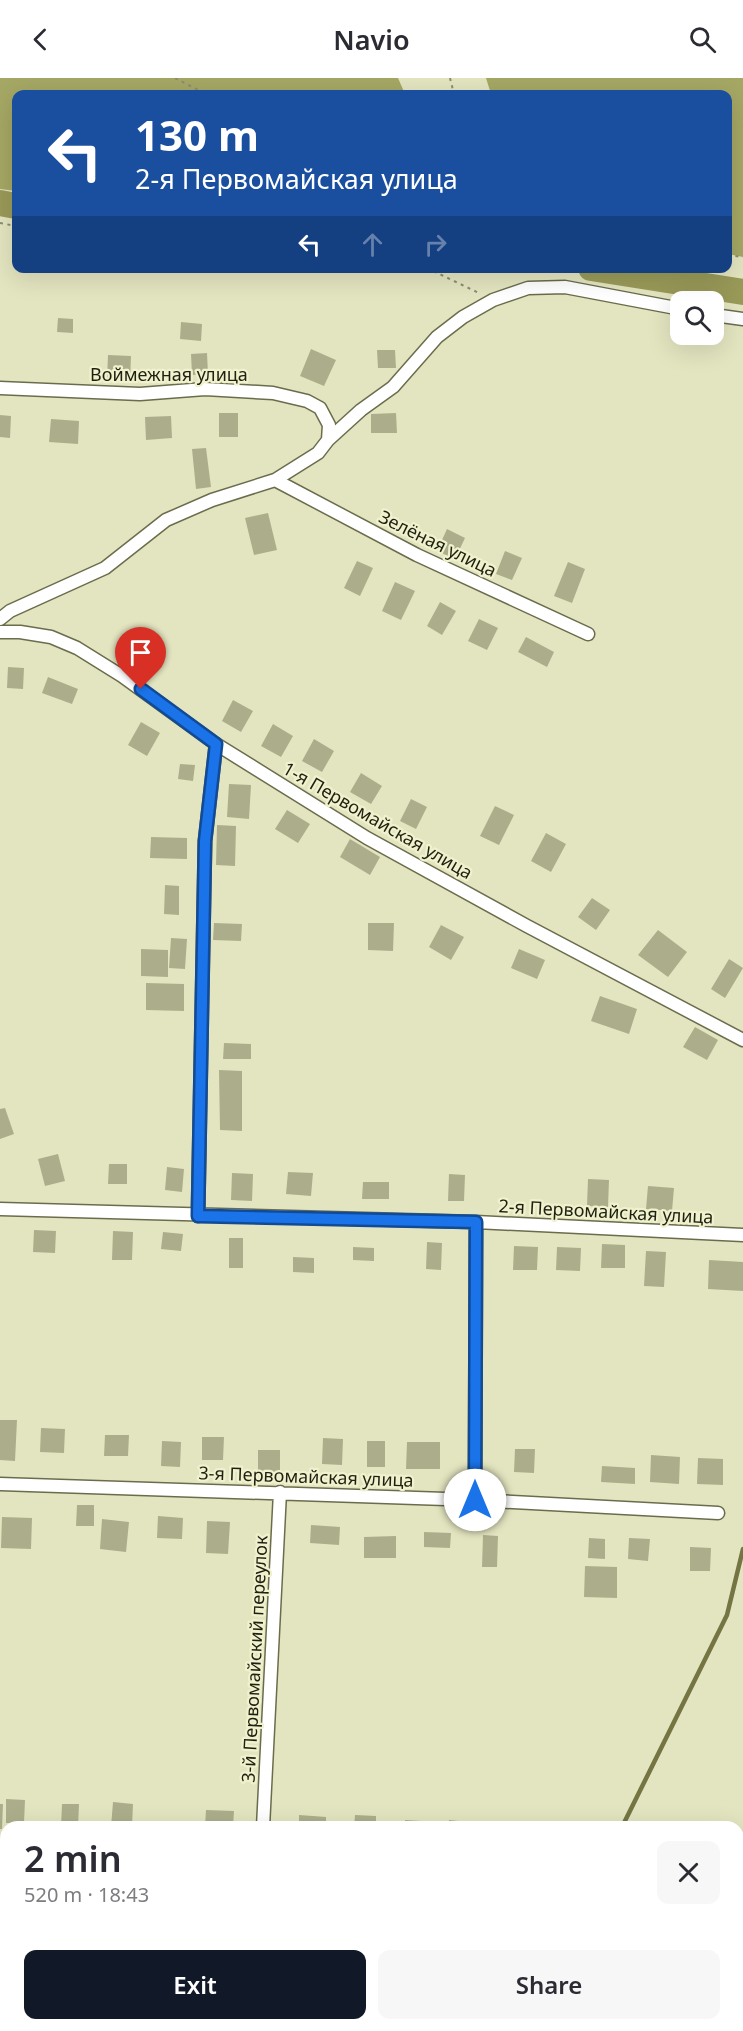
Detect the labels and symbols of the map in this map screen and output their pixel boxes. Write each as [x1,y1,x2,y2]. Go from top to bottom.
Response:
street label: Воймежная улица [90,362,248,386]
street label: Зелёная улица [375,504,501,582]
pin [115,627,166,689]
street label: 1-я Первомайская улица [279,756,477,884]
street label: 2-я Первомайская улица [498,1193,714,1229]
street label: 3-я Первомайская улица [198,1460,414,1492]
position arrow [443,1468,507,1532]
street label: 3-й Первомайский переулок [236,1534,272,1783]

